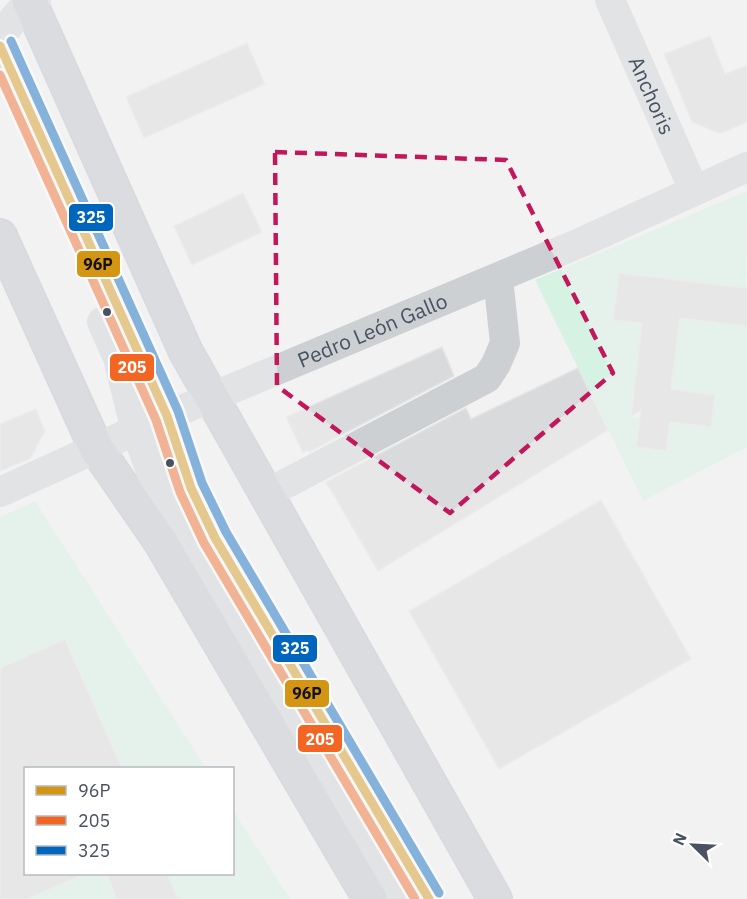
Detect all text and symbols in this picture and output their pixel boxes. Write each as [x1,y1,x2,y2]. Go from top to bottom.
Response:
street label: Anchoris [622,52,682,139]
line badge: 325 [68,203,114,232]
text: 325 [77,207,106,227]
line badge: 96P [76,250,121,278]
text: 96P [83,254,113,274]
street label: Pedro León Gallo [293,286,451,374]
unlabelled marker [101,306,113,318]
line badge: 205 [109,353,155,382]
text: 205 [118,357,147,377]
unlabelled marker [164,457,176,469]
line badge: 325 [272,634,318,663]
text: 325 [281,638,310,658]
line badge: 96P [284,679,330,708]
text: 96P [292,683,322,703]
line badge: 205 [297,724,343,753]
text: 205 [306,729,335,749]
legend [24,767,234,875]
text: 96P [78,779,111,802]
text: 205 [78,809,110,832]
north arrow [663,815,723,875]
text: N [668,830,691,848]
text: 325 [78,839,110,862]

